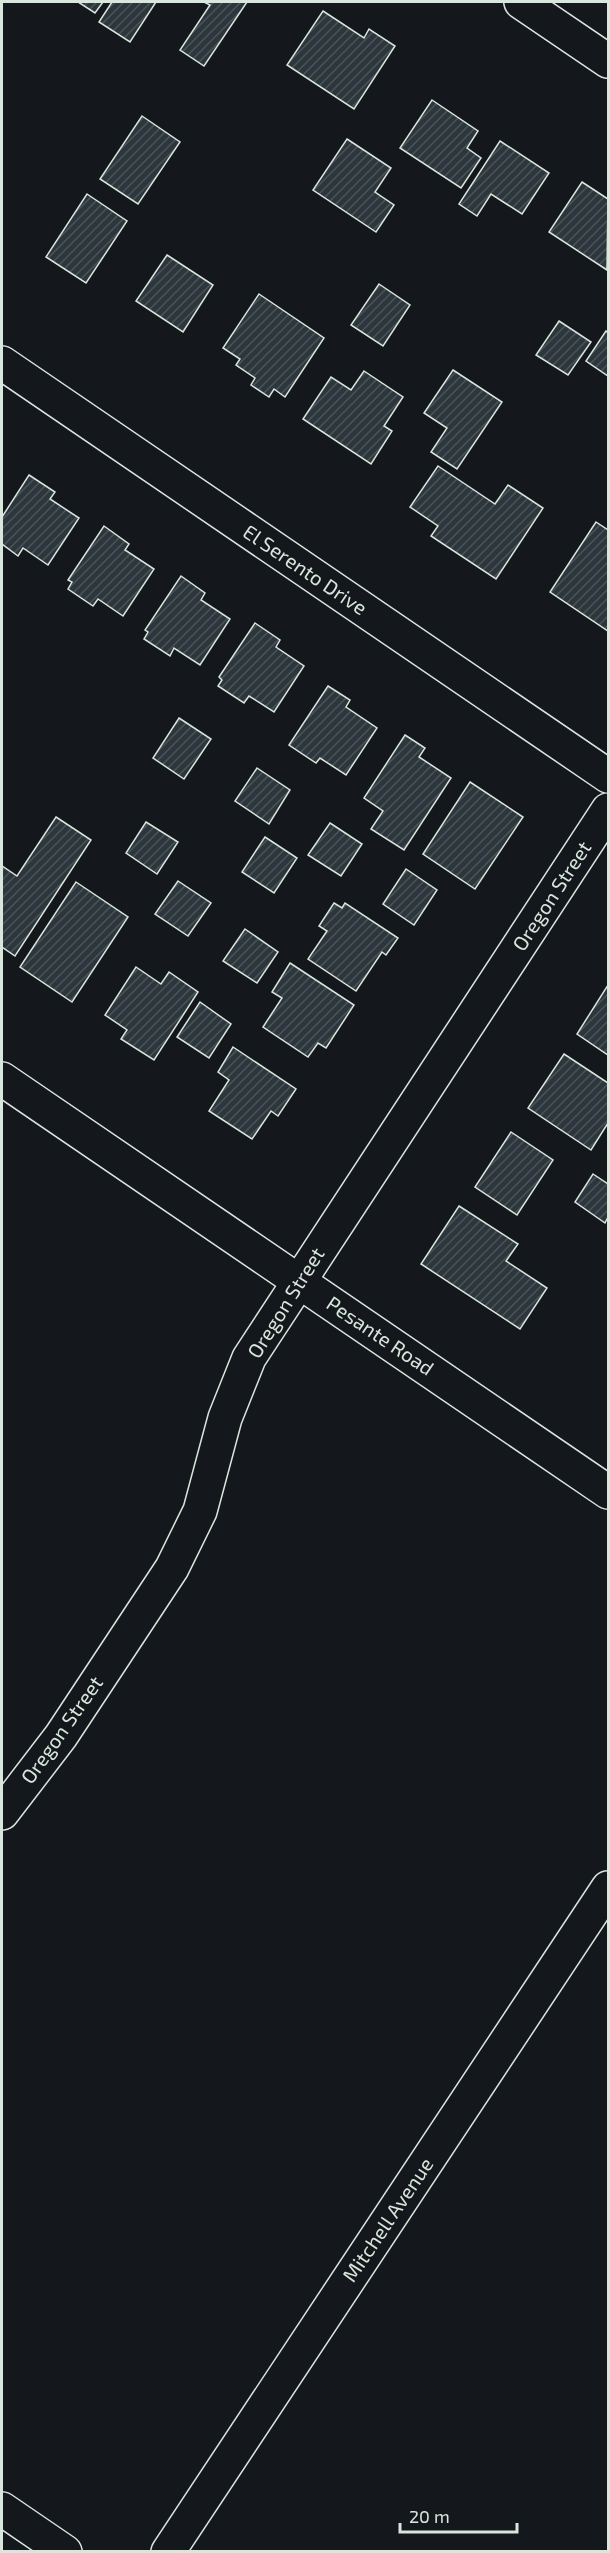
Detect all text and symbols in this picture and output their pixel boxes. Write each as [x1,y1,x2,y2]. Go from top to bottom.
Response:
street label: El Serento Drive [239,519,372,619]
street label: Oregon Street [507,836,596,955]
street label: Oregon Street [242,1242,329,1362]
street label: Pesante Road [322,1291,439,1380]
street label: Oregon Street [15,1671,107,1788]
street label: Mitchell Avenue [337,2153,438,2286]
scale bar [400,2496,517,2534]
text: 20 m [409,2505,450,2527]

